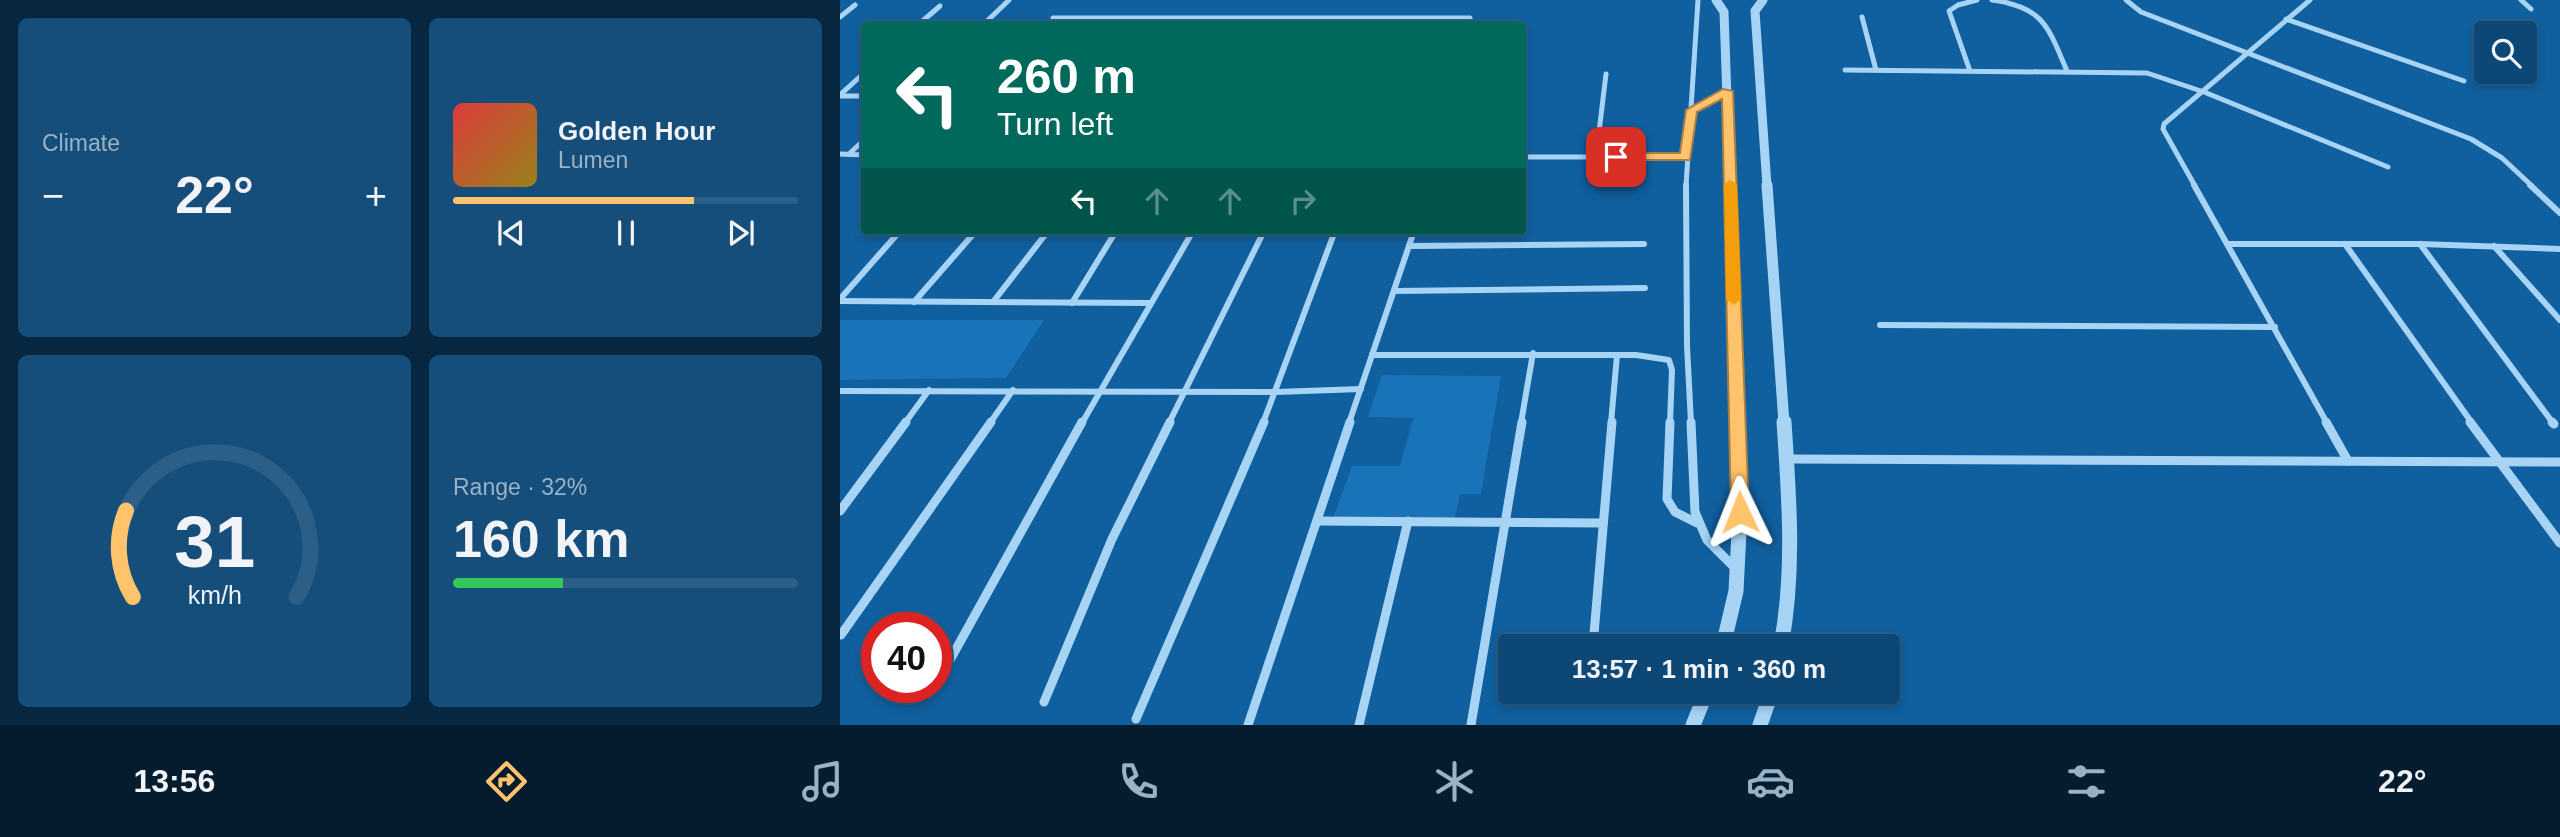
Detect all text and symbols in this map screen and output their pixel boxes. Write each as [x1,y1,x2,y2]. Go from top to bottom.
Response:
map controls [2474,21,2537,84]
button: search [2474,21,2537,84]
icon: left [882,49,973,140]
text: 260 m [997,49,1136,103]
text: Turn left [997,106,1113,142]
text: Golden Hour [558,116,715,146]
pin [1586,127,1646,187]
text: Climate [42,130,120,156]
icon: arrive [1597,138,1635,176]
text: Lumen [558,147,628,173]
text: 22° [175,166,254,224]
text: − [42,175,64,217]
text: + [365,175,387,217]
icon: left [1065,182,1103,220]
icon: ahead [1138,182,1176,220]
icon: ahead [1211,182,1249,220]
icon: right [1284,182,1322,220]
icon: previous [492,214,530,252]
icon: pause [607,214,645,252]
icon: next [722,214,760,252]
text: Range · 32% [453,474,587,500]
position arrow [1703,475,1777,549]
text: 31 [174,501,255,582]
text: 160 km [453,510,629,568]
text: km/h [187,581,242,609]
speed limit sign: 40 [861,612,952,703]
text: 13:57 · 1 min · 360 m [1572,654,1826,684]
icon: directions [482,757,531,806]
icon: music [798,757,847,806]
icon: phone [1114,757,1163,806]
icon: climate [1430,757,1479,806]
icon: car [1746,757,1795,806]
icon: filters [2062,757,2111,806]
text: 13:56 [133,763,215,799]
text: 22° [2378,763,2427,799]

